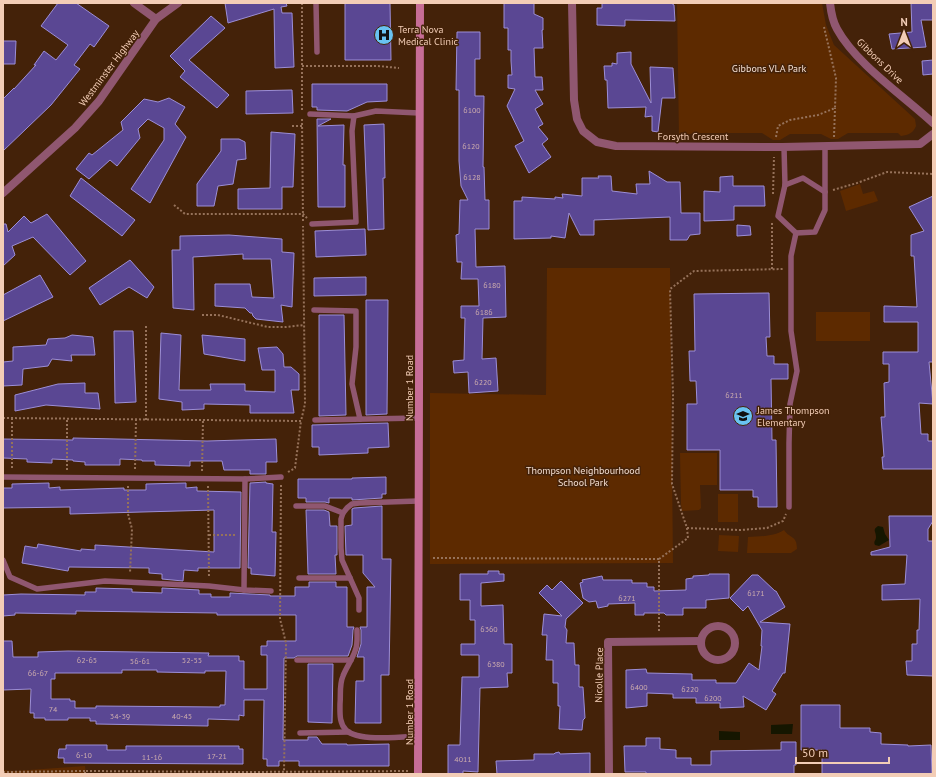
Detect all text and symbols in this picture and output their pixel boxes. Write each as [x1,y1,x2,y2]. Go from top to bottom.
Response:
north arrow [884,12,924,52]
text: N [900,15,908,29]
place label: Terra Nova Medical Clinic [398,23,459,48]
hospital icon: Terra Nova Medical Clinic [373,24,395,46]
street label: Westminster Highway [76,27,142,109]
street label: Gibbons Drive [854,36,906,86]
park label: Gibbons VLA Park [732,62,806,75]
house number: 6100 [463,105,481,115]
street label: Forsyth Crescent [658,130,729,143]
house number: 6120 [462,141,480,151]
house number: 6128 [463,172,481,182]
house number: 6180 [483,280,501,290]
house number: 6186 [475,307,493,317]
street label: Number 1 Road [403,355,416,421]
house number: 6220 [474,377,492,387]
house number: 6211 [725,390,743,400]
place label: James Thompson Elementary [756,404,830,429]
school or university icon: James Thompson Elementary [732,405,754,427]
park label: Thompson Neighbourhood School Park [526,464,640,489]
house number: 6171 [747,588,765,598]
house number: 6271 [618,593,636,603]
house number: 6360 [480,624,498,634]
street label: Nicolle Place [592,647,606,703]
house number: 62-65 [77,655,97,665]
house number: 52-55 [182,655,202,665]
house number: 56-61 [130,656,150,666]
house number: 6380 [487,659,505,669]
house number: 66-67 [28,668,48,678]
street label: Number 1 Road [403,679,416,745]
house number: 6400 [630,682,648,692]
house number: 6220 [681,684,699,694]
house number: 6200 [704,693,722,703]
house number: 74 [49,704,58,714]
house number: 34-39 [110,711,130,721]
house number: 40-45 [172,711,192,721]
scale bar [796,739,889,765]
text: 50 m [802,745,828,760]
house number: 6-10 [76,750,93,760]
house number: 17-21 [207,751,227,761]
house number: 11-16 [142,752,162,762]
house number: 4011 [454,754,472,764]

